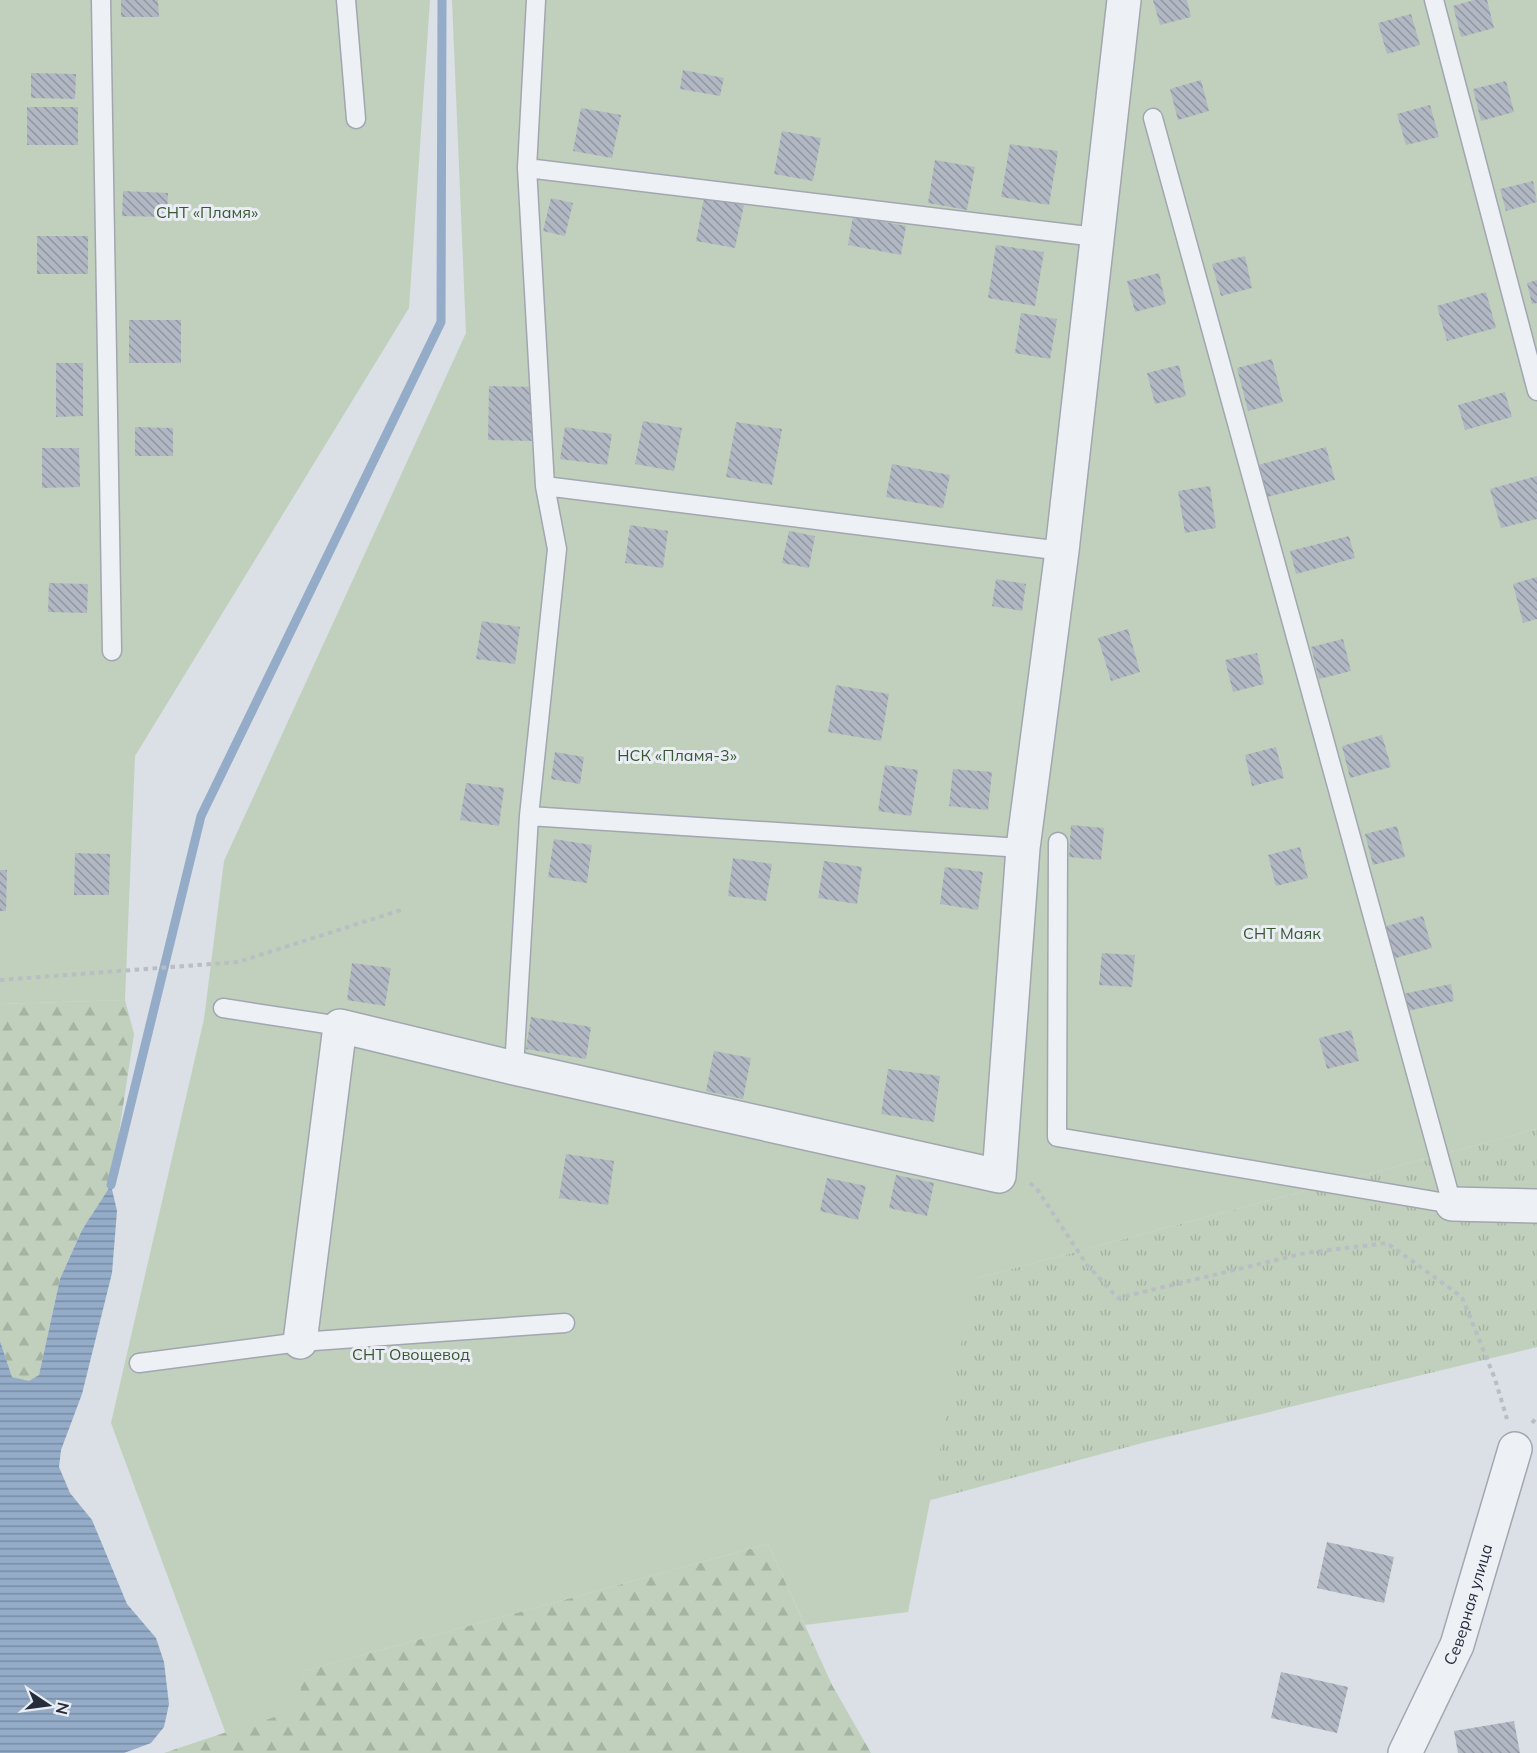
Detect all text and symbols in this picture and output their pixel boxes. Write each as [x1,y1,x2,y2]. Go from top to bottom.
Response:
park label: СНТ «Пламя» [156,202,258,222]
park label: НСК «Пламя-3» [617,745,737,765]
park label: СНТ Маяк [1243,923,1321,943]
park label: СНТ Овощевод [352,1344,470,1364]
street label: Северная улица [1439,1541,1496,1668]
north arrow [18,1675,78,1735]
text: N [52,1700,74,1717]

